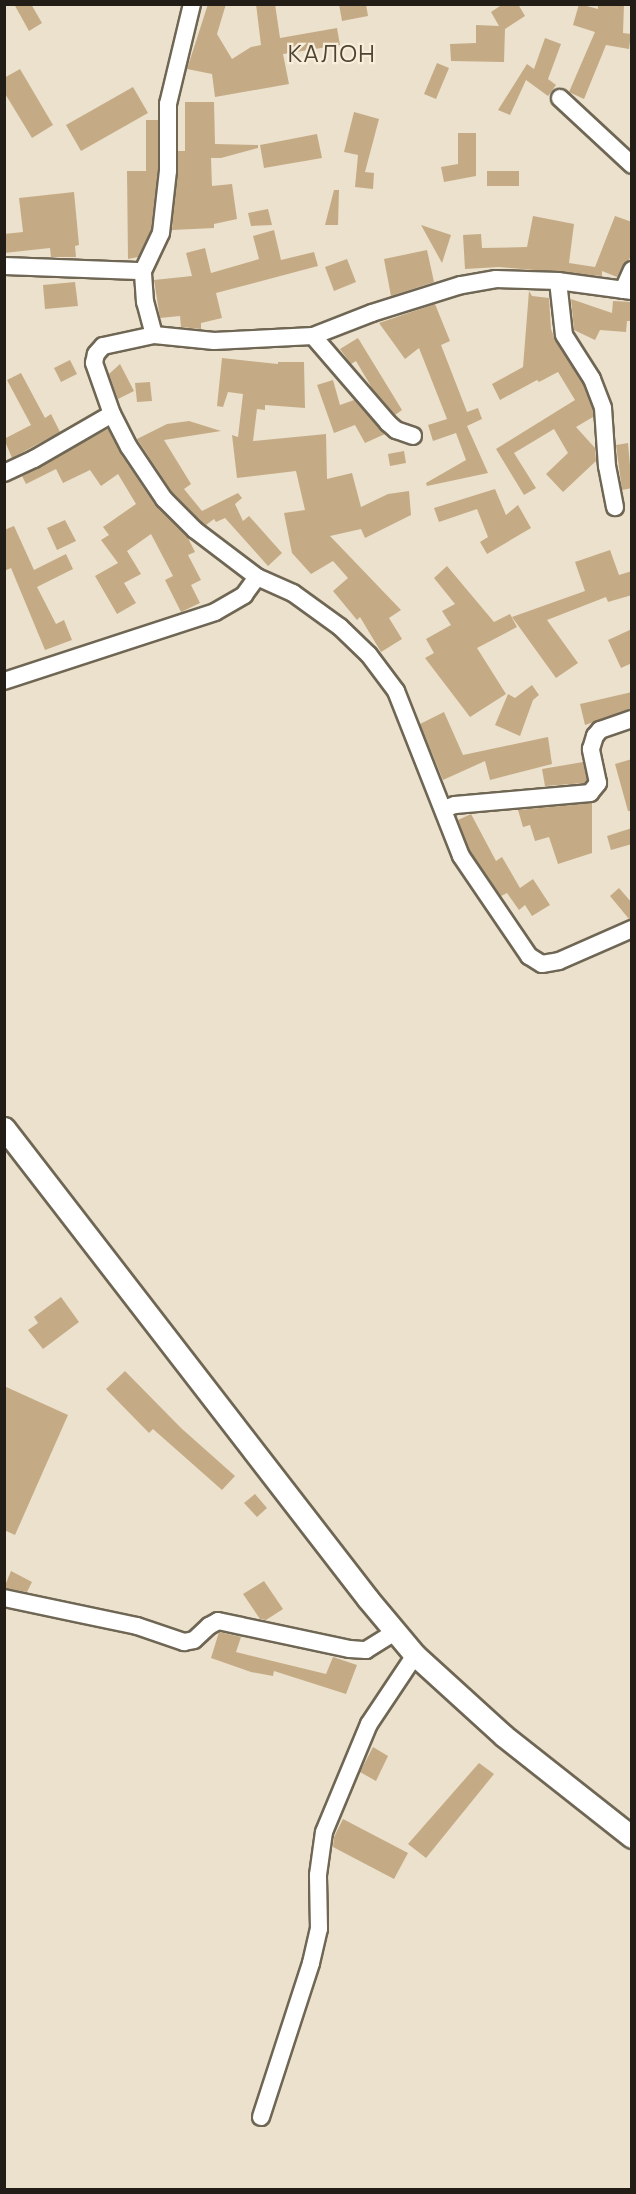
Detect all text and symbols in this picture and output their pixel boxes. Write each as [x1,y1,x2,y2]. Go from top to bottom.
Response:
district label: КАЛОН [288,39,376,67]

